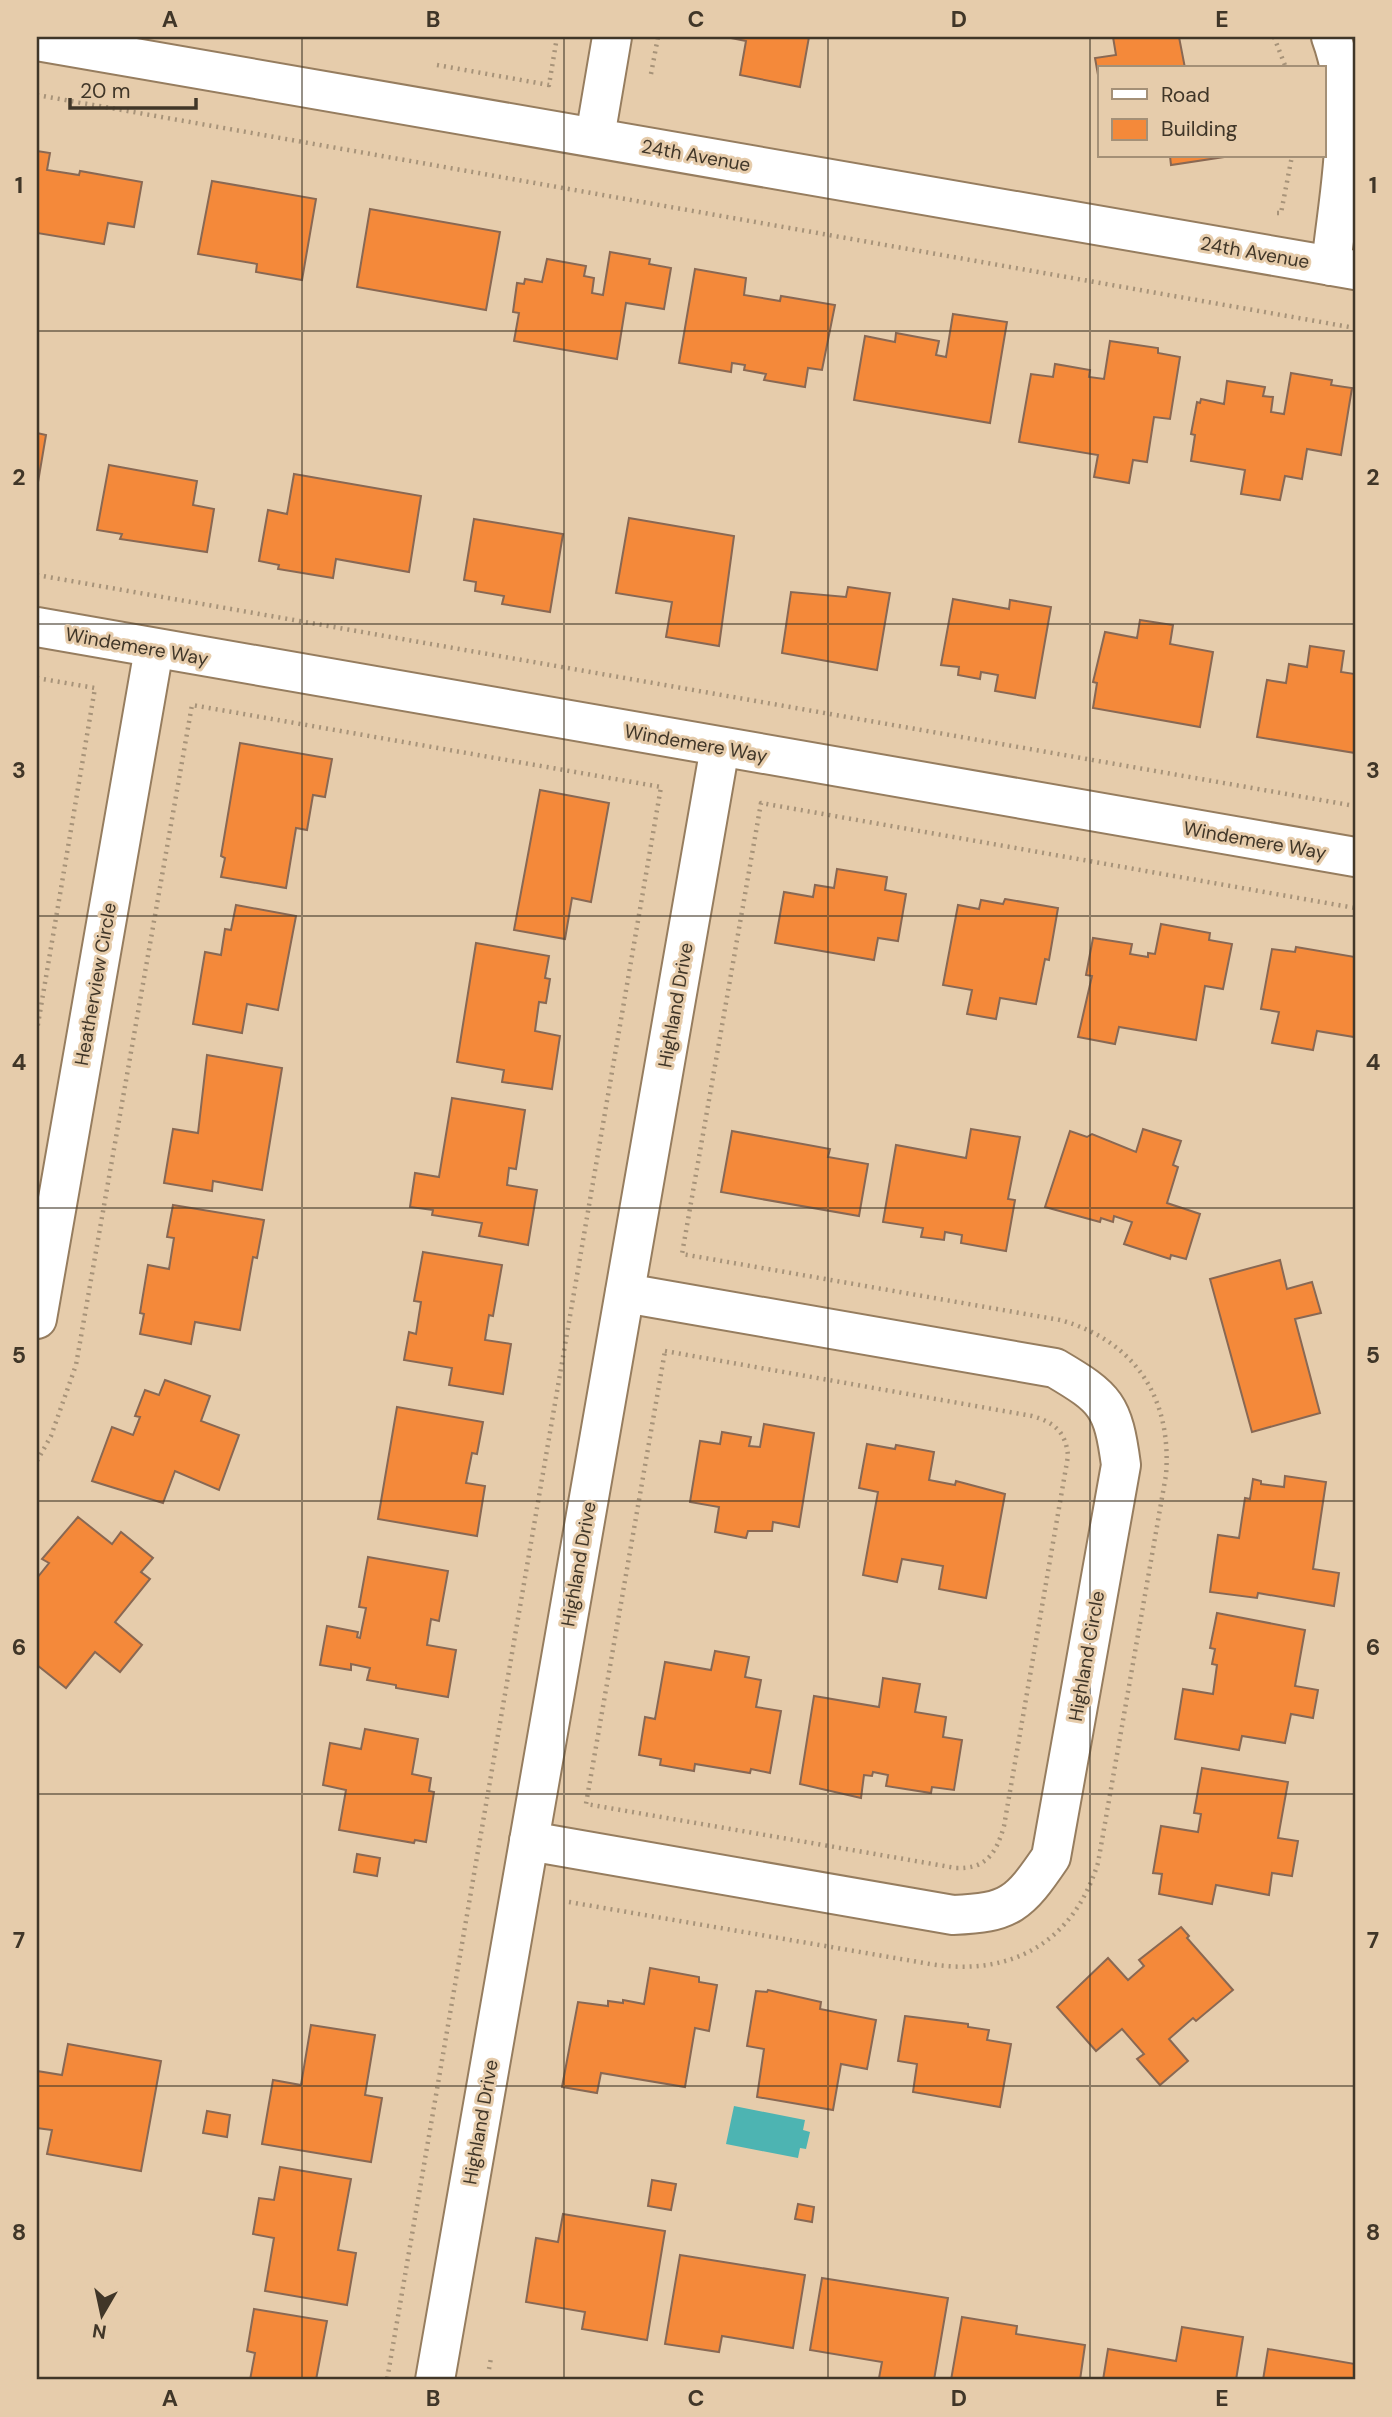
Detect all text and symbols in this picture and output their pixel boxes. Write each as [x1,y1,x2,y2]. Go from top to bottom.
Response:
text: A [162,4,178,34]
text: B [426,4,440,34]
text: C [688,4,704,34]
text: D [951,4,967,34]
text: E [1215,4,1229,34]
scale bar [70,66,196,110]
legend [1098,66,1326,158]
text: 20 m [80,77,131,105]
text: Road [1161,81,1210,109]
text: Building [1161,115,1238,143]
street label: 24th Avenue [640,134,752,177]
text: 1 [15,170,23,200]
text: 1 [1369,170,1377,200]
street label: 24th Avenue [1199,231,1311,274]
text: 2 [12,462,26,492]
text: 2 [1366,462,1380,492]
street label: Windemere Way [63,622,211,671]
street label: Windemere Way [622,719,770,768]
text: 3 [12,755,26,785]
text: 3 [1366,755,1380,785]
street label: Windemere Way [1181,816,1329,865]
street label: Heatherview Circle [69,901,122,1068]
street label: Highland Drive [652,941,699,1070]
text: 4 [12,1047,27,1077]
text: 4 [1366,1047,1381,1077]
text: 5 [12,1340,26,1370]
text: 5 [1366,1340,1380,1370]
street label: Highland Drive [555,1500,602,1629]
street label: Highland Circle [1063,1589,1110,1723]
text: 6 [12,1632,26,1662]
text: 6 [1366,1632,1380,1662]
text: 7 [13,1925,25,1955]
text: 7 [1367,1925,1379,1955]
street label: Highland Drive [457,2058,504,2187]
text: 8 [12,2217,26,2247]
text: 8 [1366,2217,1380,2247]
north arrow [66,2280,136,2350]
text: N [91,2318,108,2345]
text: A [162,2383,178,2413]
text: B [426,2383,440,2413]
text: C [688,2383,704,2413]
text: D [951,2383,967,2413]
text: E [1215,2383,1229,2413]

